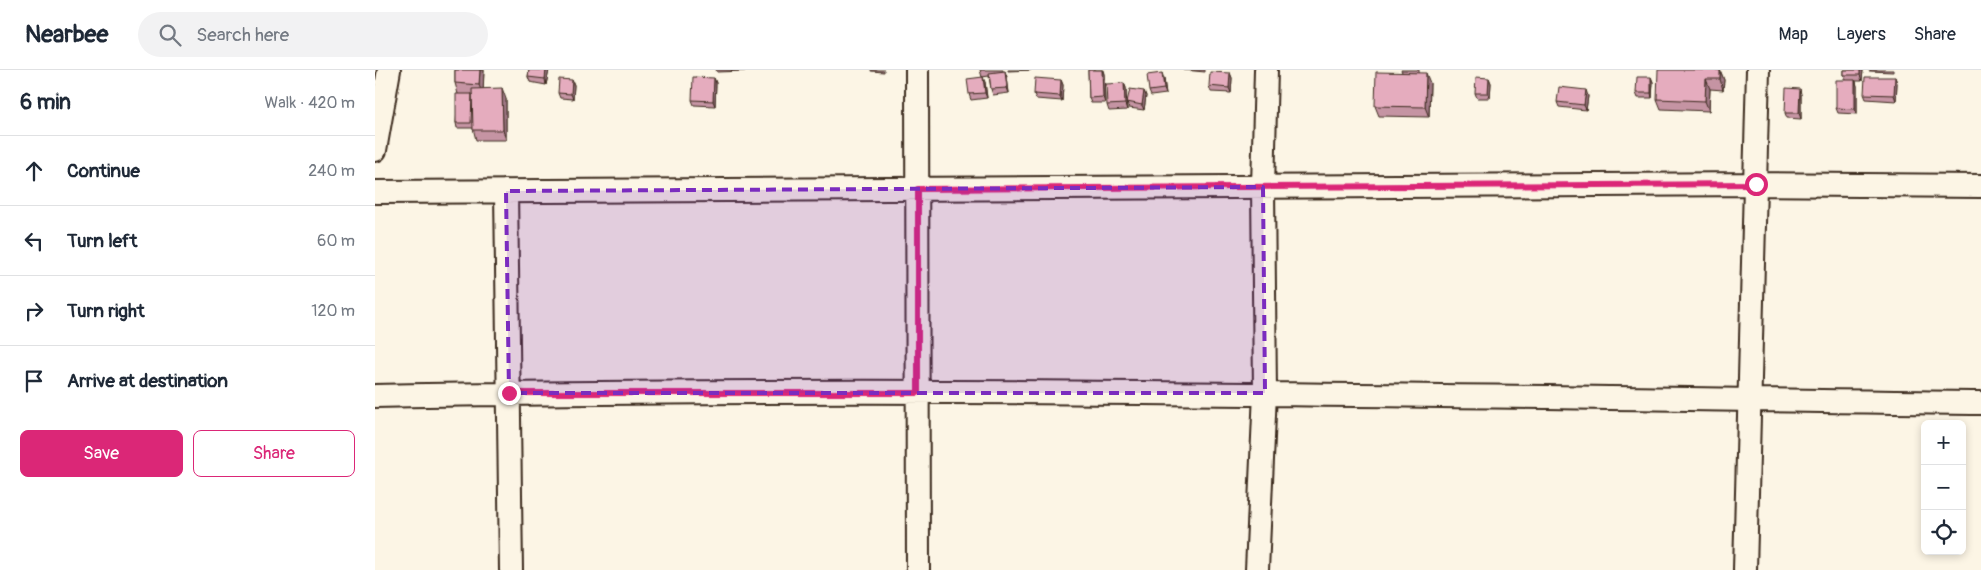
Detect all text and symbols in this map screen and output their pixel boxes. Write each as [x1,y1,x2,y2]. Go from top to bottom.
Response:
search box [138,12,488,57]
text: Nearbee [25,20,108,49]
icon: search [156,21,184,49]
text: Search here [196,23,289,47]
text: Map [1779,23,1808,46]
text: Layers [1836,23,1886,46]
text: Share [1914,23,1956,46]
text: 6 min [20,89,71,116]
text: Walk · 420 m [264,93,355,113]
icon: ahead [20,157,48,185]
text: Continue [67,159,140,183]
text: 240 m [308,161,355,181]
route start [1745,173,1768,196]
icon: left [20,227,48,255]
text: Turn left [67,229,137,253]
text: 60 m [317,231,355,251]
icon: right [20,297,48,325]
text: Turn right [67,299,145,323]
text: 120 m [311,301,355,321]
icon: arrive [20,367,48,395]
text: Arrive at destination [67,369,228,393]
route end [498,382,521,405]
map controls [1921,420,1966,555]
button: + [1921,420,1966,465]
button: Save [20,430,183,477]
button: Share [193,430,355,477]
button: − [1921,465,1966,510]
button: locate [1921,510,1966,555]

